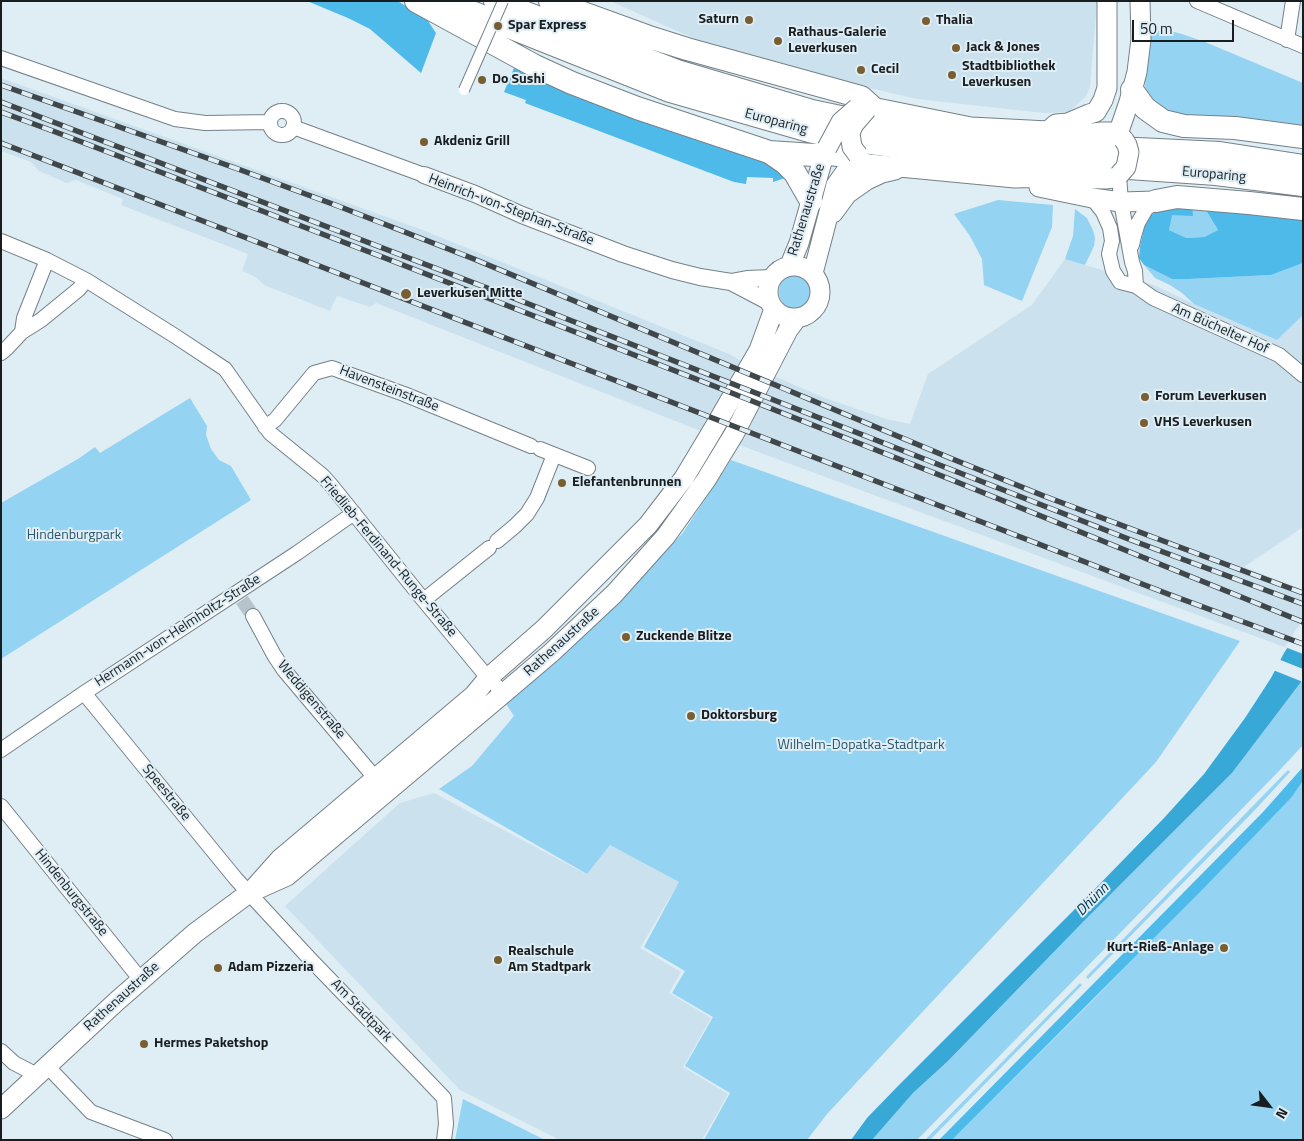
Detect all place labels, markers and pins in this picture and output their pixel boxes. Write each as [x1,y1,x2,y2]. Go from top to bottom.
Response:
place label: Saturn [698,12,739,28]
place label: Thalia [936,13,973,29]
marker: Saturn [743,14,755,26]
marker: Thalia [920,15,932,27]
place label: Spar Express [508,18,586,34]
marker: Spar Express [492,20,504,32]
place label: Rathaus-Galerie Leverkusen [788,25,886,58]
marker: Rathaus-Galerie Leverkusen [772,35,784,47]
place label: Jack & Jones [966,40,1040,56]
marker: Jack & Jones [950,42,962,54]
place label: Stadtbibliothek Leverkusen [962,59,1055,92]
place label: Cecil [871,62,899,78]
marker: Cecil [855,64,867,76]
marker: Stadtbibliothek Leverkusen [946,69,958,81]
place label: Do Sushi [492,72,545,88]
marker: Do Sushi [476,74,488,86]
place label: Akdeniz Grill [434,134,510,150]
marker: Akdeniz Grill [418,136,430,148]
place label: Leverkusen Mitte [417,286,522,302]
marker: Leverkusen Mitte [399,287,413,301]
place label: Forum Leverkusen [1155,389,1267,405]
marker: Forum Leverkusen [1139,391,1151,403]
place label: VHS Leverkusen [1154,415,1252,431]
marker: VHS Leverkusen [1138,417,1150,429]
place label: Elefantenbrunnen [572,475,681,491]
marker: Elefantenbrunnen [556,477,568,489]
place label: Zuckende Blitze [636,629,732,645]
marker: Zuckende Blitze [620,631,632,643]
place label: Doktorsburg [701,708,777,724]
marker: Doktorsburg [685,710,697,722]
place label: Kurt-Rieß-Anlage [1107,940,1214,956]
marker: Kurt-Rieß-Anlage [1218,942,1230,954]
place label: Realschule Am Stadtpark [508,944,591,976]
marker: Realschule Am Stadtpark [492,954,504,966]
place label: Adam Pizzeria [228,960,314,976]
marker: Adam Pizzeria [212,962,224,974]
place label: Hermes Paketshop [154,1036,268,1052]
marker: Hermes Paketshop [138,1038,150,1050]

